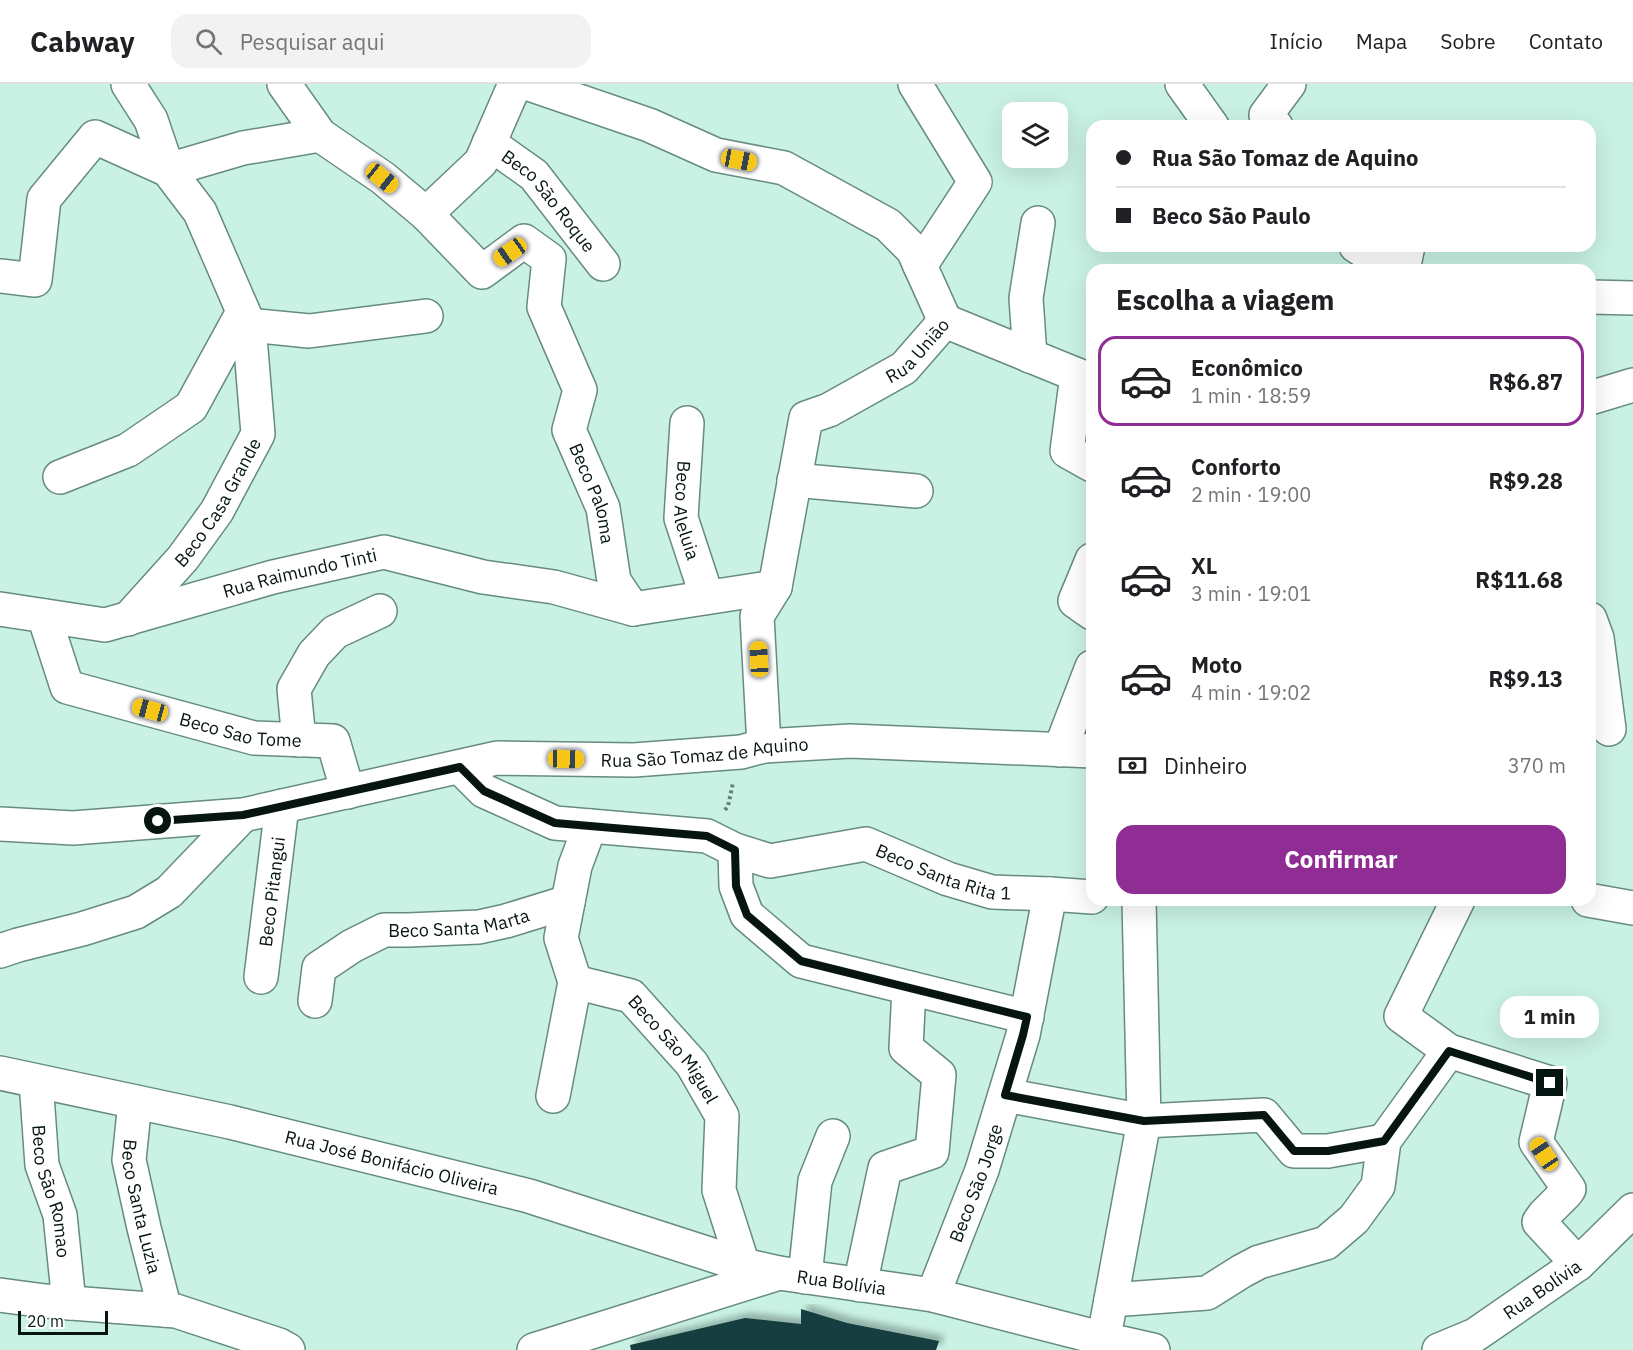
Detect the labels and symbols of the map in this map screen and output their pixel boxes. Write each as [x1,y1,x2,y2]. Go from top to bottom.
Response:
street label: Beco São Roque [497,144,601,257]
car [720,148,758,172]
car [362,160,402,196]
car [490,234,530,270]
street label: Rua União [881,313,954,388]
street label: Beco Casa Grande [169,433,266,572]
street label: Beco Paloma [565,439,620,546]
street label: Beco Aleluia [670,460,706,563]
street label: Rua Raimundo Tinti [220,542,379,602]
car [749,641,769,677]
car [130,697,170,723]
street label: Beco Sao Tome [177,707,302,751]
street label: Rua São Tomaz de Aquino [600,732,809,772]
car [548,750,584,768]
route start [144,807,171,834]
street label: Beco Pitangui [253,835,290,948]
street label: Beco Santa Rita 1 [872,838,1012,904]
street label: Beco Santa Marta [388,903,532,942]
street label: Beco São Miguel [624,990,724,1107]
callout: 1 min [1500,996,1600,1038]
route end [1536,1069,1563,1096]
street label: Beco São Jorge [943,1121,1007,1245]
street label: Beco São Romao [28,1124,76,1259]
street label: Rua José Bonifácio Oliveira [283,1125,501,1200]
car [1526,1134,1562,1174]
street label: Beco Santa Luzia [117,1138,167,1276]
street label: Rua Bolívia [1498,1254,1586,1324]
street label: Rua Bolívia [795,1264,888,1300]
scale bar [18,1308,108,1336]

